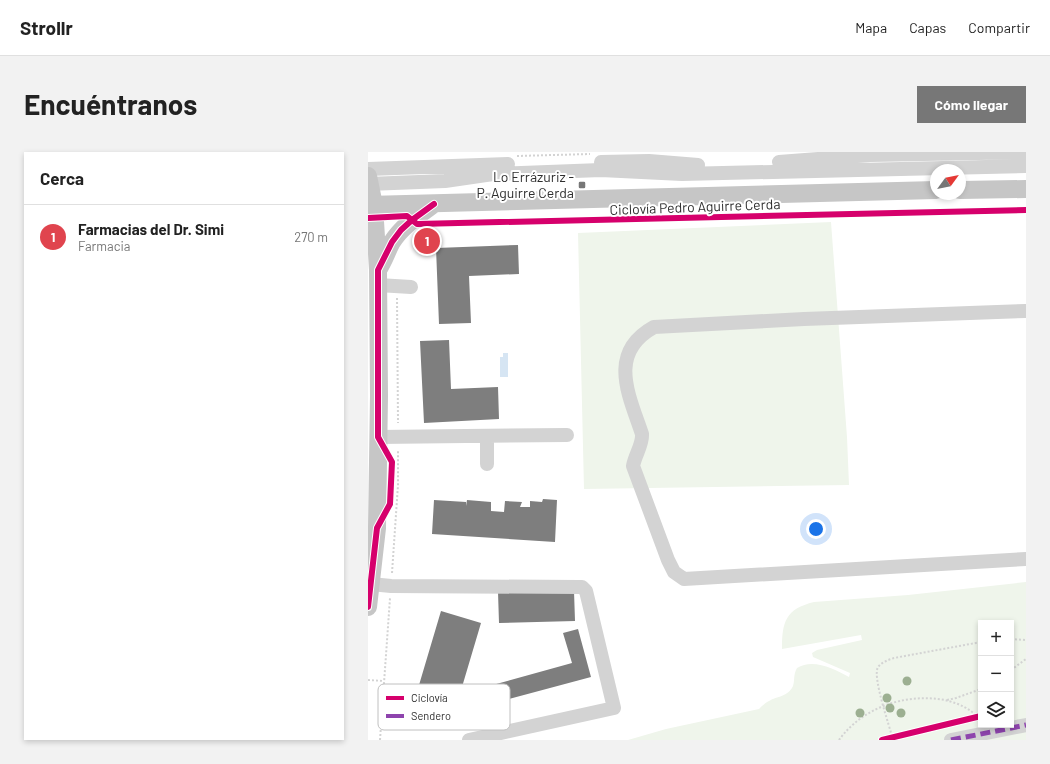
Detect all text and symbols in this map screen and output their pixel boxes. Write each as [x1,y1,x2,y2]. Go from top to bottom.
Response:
text: Strollr [20,16,73,39]
text: Mapa [855,19,887,36]
text: Capas [909,19,946,36]
text: Compartir [968,19,1030,36]
button: Cómo llegar [917,86,1026,123]
text: Encuéntranos [24,87,197,121]
north arrow [930,164,966,200]
text: Cerca [40,168,84,188]
place label: Lo Errázuriz - P. Aguirre Cerda [477,168,574,201]
marker: Lo Errázuriz - P. Aguirre Cerda [577,180,587,190]
street label: Ciclovía Pedro Aguirre Cerda [609,195,781,218]
text: Farmacias del Dr. Simi [78,220,224,238]
pin: 1 [414,226,440,256]
text: 1 [51,229,55,245]
text: 270 m [294,229,328,245]
text: Farmacia [78,238,130,254]
your location [806,519,826,539]
map controls [978,620,1014,728]
button: + [978,620,1014,656]
button: − [978,656,1014,692]
legend [378,684,510,730]
text: Ciclovía [411,691,448,704]
button: layers [978,692,1014,728]
text: Sendero [411,709,451,722]

